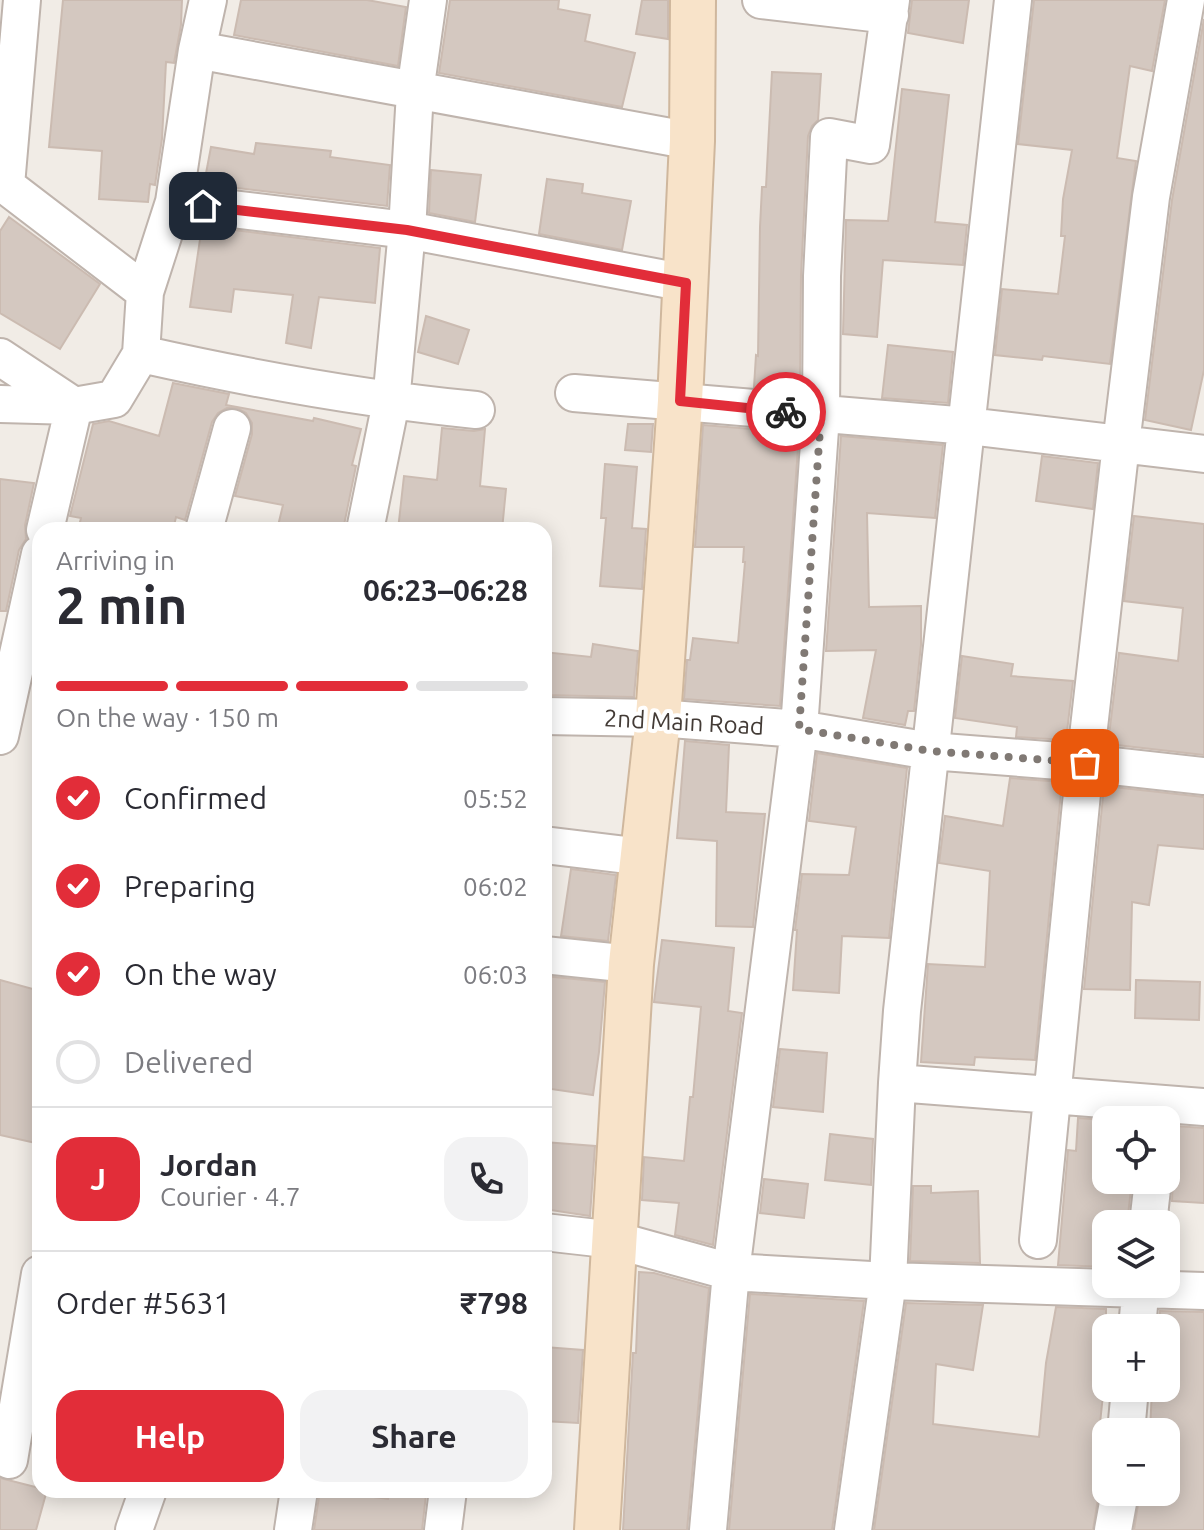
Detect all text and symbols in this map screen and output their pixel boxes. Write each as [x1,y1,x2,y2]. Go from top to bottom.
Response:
pin [169,172,237,240]
icon: home [181,184,225,228]
courier [746,372,826,452]
icon: bike [764,390,808,434]
text: Arriving in [56,546,175,575]
text: 06:23–06:28 [363,573,528,607]
text: 2 min [56,576,187,634]
text: On the way · 150 m [56,703,279,732]
street label: 2nd Main Road [603,704,765,740]
pin [1051,729,1119,797]
icon: bag [1063,741,1107,785]
icon: check [56,776,100,820]
text: Confirmed [124,781,267,815]
text: 05:52 [463,784,528,813]
icon: check [56,864,100,908]
text: Preparing [124,869,256,903]
text: 06:02 [463,872,528,901]
icon: check [56,952,100,996]
text: On the way [124,957,277,991]
text: 06:03 [463,960,528,989]
text: Delivered [124,1045,253,1079]
map controls [1092,1106,1180,1506]
button: locate [1092,1106,1180,1194]
button: phone [444,1137,528,1221]
text: Jordan [160,1148,258,1182]
text: J [90,1162,106,1196]
text: Courier · 4.7 [160,1182,300,1211]
button: layers [1092,1210,1180,1298]
text: Order #5631 [56,1286,230,1320]
text: ₹798 [460,1286,528,1320]
button: + [1092,1314,1180,1402]
button: Help [56,1390,284,1482]
button: Share [300,1390,528,1482]
button: − [1092,1418,1180,1506]

